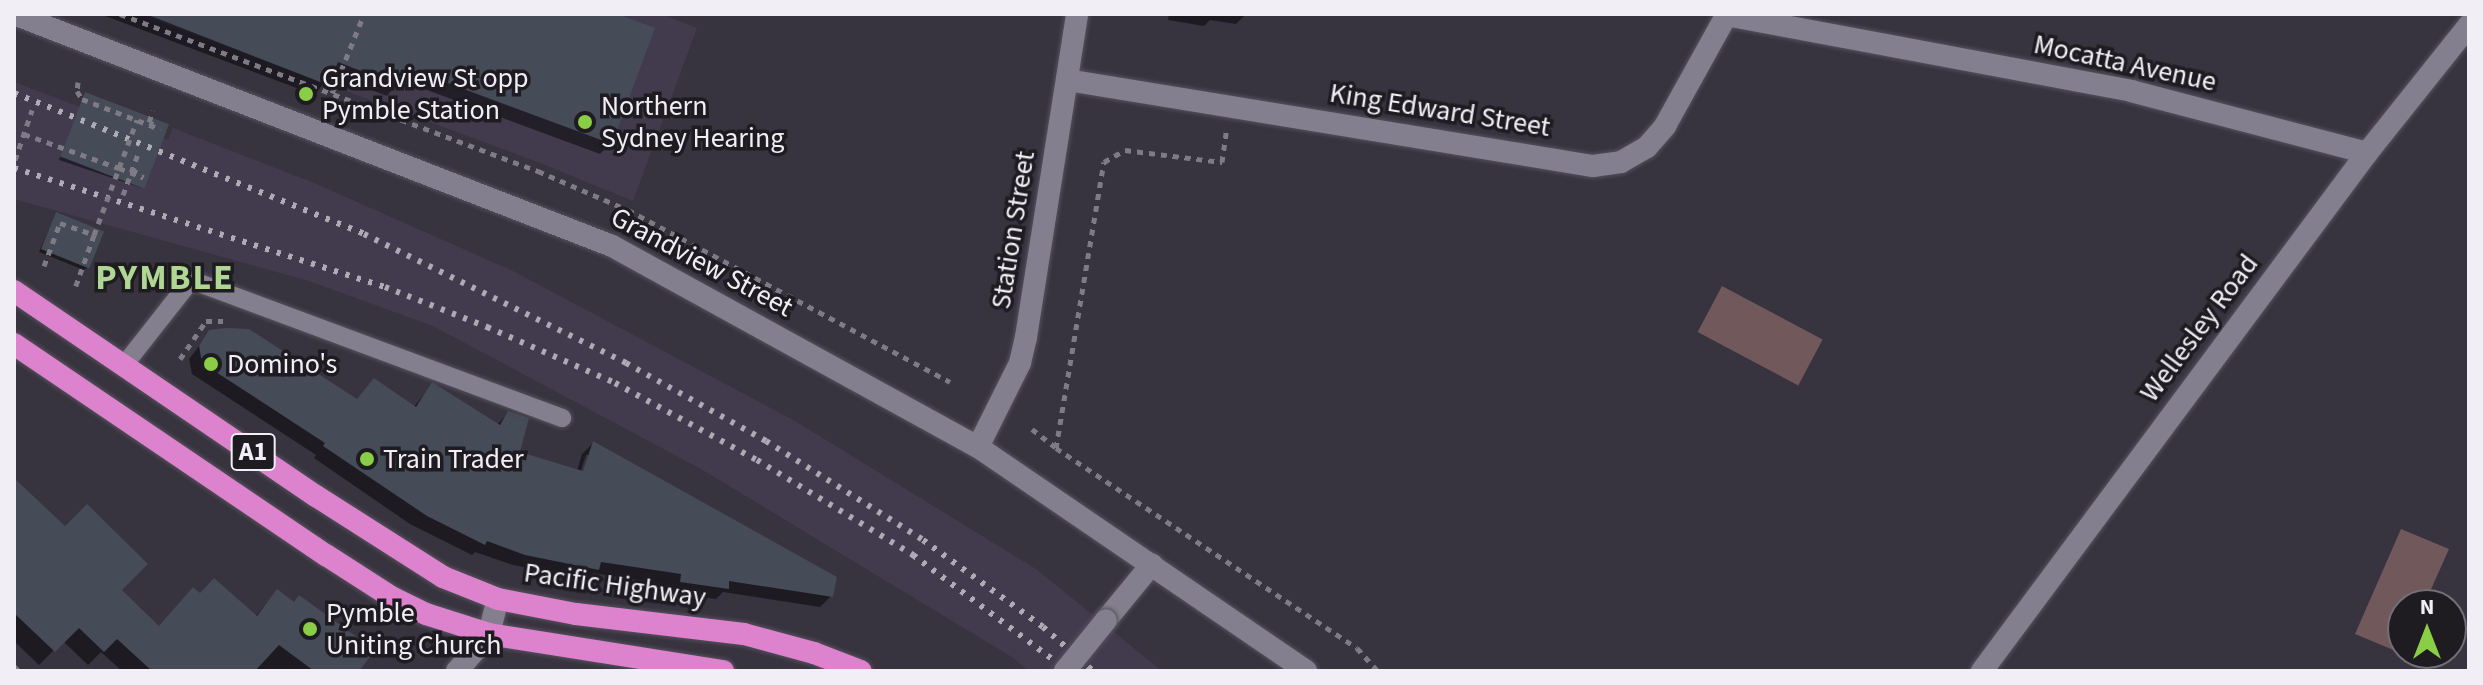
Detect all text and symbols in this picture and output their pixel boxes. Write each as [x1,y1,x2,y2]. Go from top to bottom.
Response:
street label: Mocatta Avenue [2031,27,2219,99]
place label: Grandview St opp Pymble Station [322,61,529,127]
street label: King Edward Street [1327,76,1553,144]
marker: Grandview St opp Pymble Station [297,85,315,103]
place label: Northern Sydney Hearing [601,89,784,155]
marker: Northern Sydney Hearing [576,113,594,131]
street label: Station Street [984,149,1042,311]
street label: Grandview Street [605,200,799,324]
street label: Wellesley Road [2133,248,2265,408]
district label: PYMBLE [95,256,235,300]
place label: Domino's [227,347,337,381]
marker: Domino's [202,355,220,373]
road number: A1 [229,430,277,474]
place label: Train Trader [383,442,524,476]
marker: Train Trader [358,450,376,468]
street label: Pacific Highway [522,556,708,614]
north arrow [2387,589,2467,669]
text: N [2420,591,2434,623]
place label: Pymble Uniting Church [326,596,502,662]
marker: Pymble Uniting Church [301,620,319,638]

